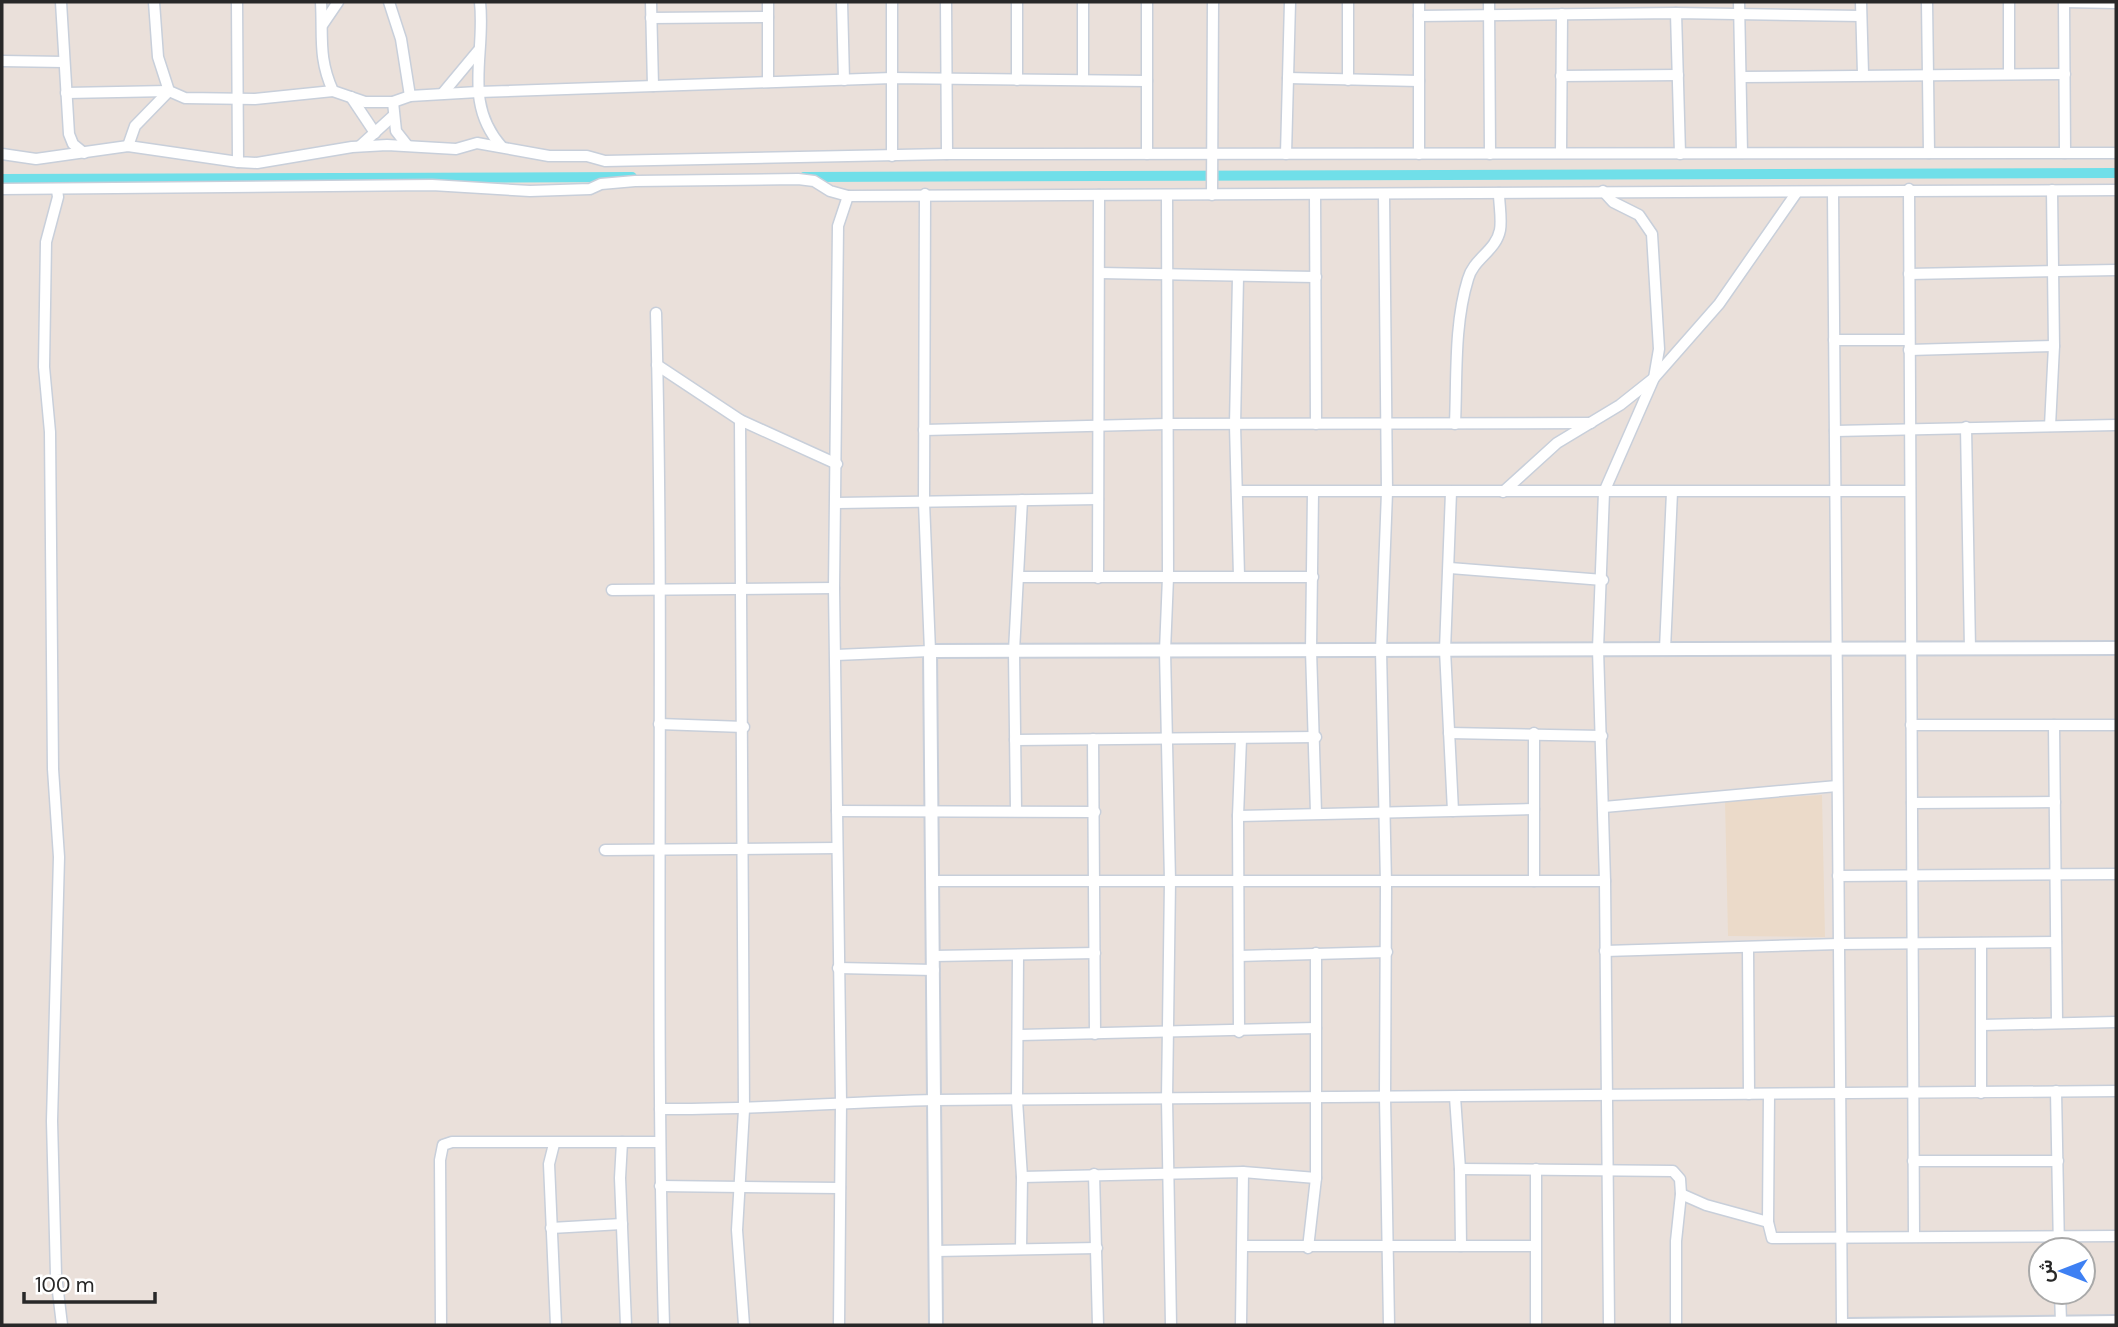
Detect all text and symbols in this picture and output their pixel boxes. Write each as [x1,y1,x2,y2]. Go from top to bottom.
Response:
north arrow [2027,1236,2097,1306]
text: ش [2033,1259,2058,1282]
scale bar [24,1260,156,1304]
text: 100 m [35,1271,95,1299]

